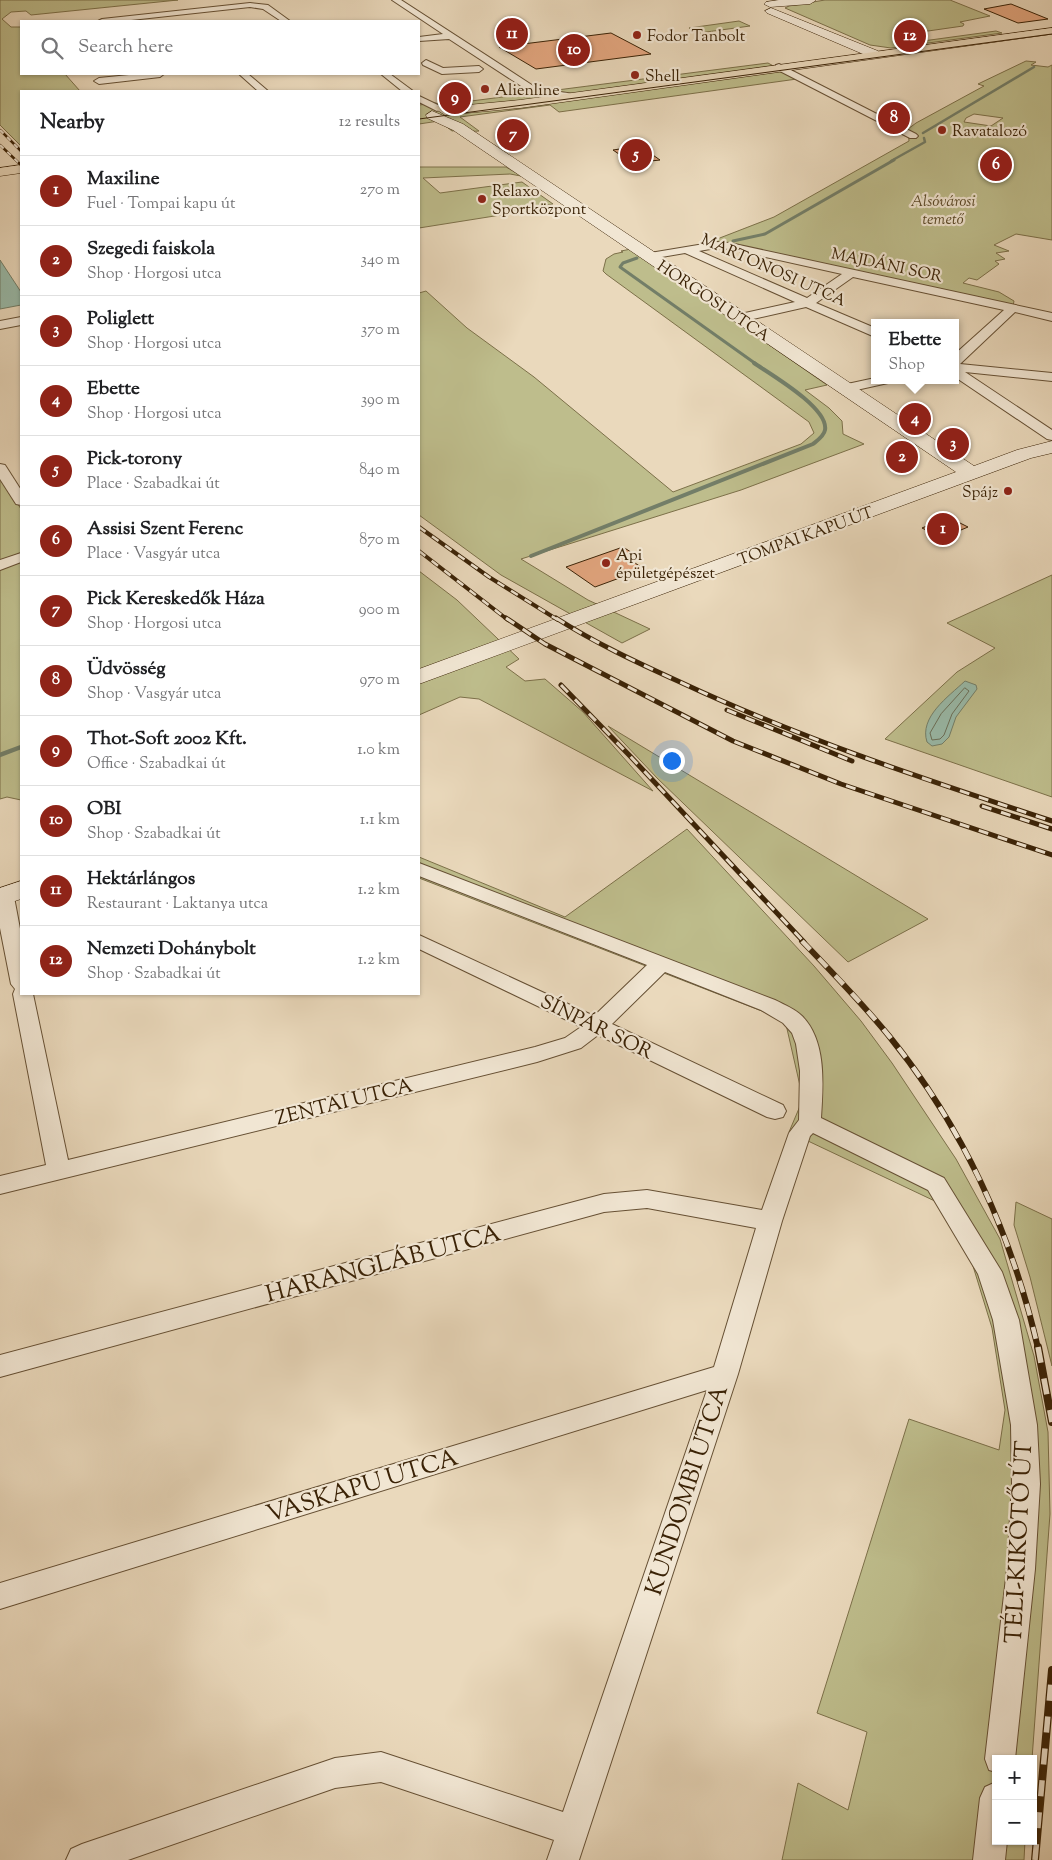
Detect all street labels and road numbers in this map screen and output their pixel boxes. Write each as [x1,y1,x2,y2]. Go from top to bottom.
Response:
street label: MARTONOSI UTCA [697,229,849,314]
street label: MAJDÁNI SOR [829,243,945,290]
street label: HORGOSI UTCA [652,256,774,348]
street label: TOMPAI KAPU ÚT [734,501,877,573]
street label: SÍNPÁR SOR [535,988,658,1068]
street label: ZENTAI UTCA [273,1072,416,1134]
street label: HARANGLÁB UTCA [262,1217,505,1313]
street label: KUNDOMBI UTCA [638,1381,738,1600]
street label: TÉLI-KIKÖTŐ ÚT [998,1440,1042,1644]
street label: VASKAPU UTCA [263,1441,463,1532]

